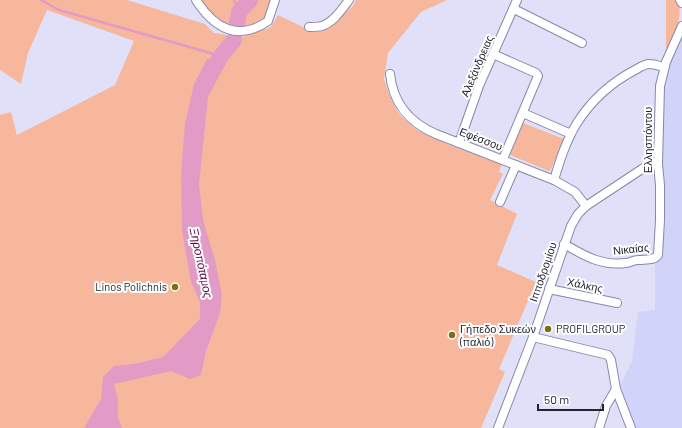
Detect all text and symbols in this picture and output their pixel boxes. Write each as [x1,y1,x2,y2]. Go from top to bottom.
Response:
street label: Αλεξάνδρειας [458,33,495,99]
street label: Ελλησπόντου [641,107,654,173]
street label: Εφέσσου [458,124,505,153]
water label: Ξηροπόταμος [186,225,216,300]
street label: Ιπποδρομίου [526,240,559,303]
street label: Νικαίας [612,240,650,257]
street label: Χάλκης [566,274,604,295]
place label: Linos Polichnis [95,280,167,293]
marker: Linos Polichnis [170,282,180,292]
place label: Γήπεδο Συκεών (παλιό) [459,322,536,348]
place label: PROFILGROUP [556,322,626,335]
marker: PROFILGROUP [543,324,553,334]
marker: Γήπεδο Συκεών (παλιό) [447,330,457,340]
scale bar [538,386,603,412]
text: 50 m [544,392,569,406]

